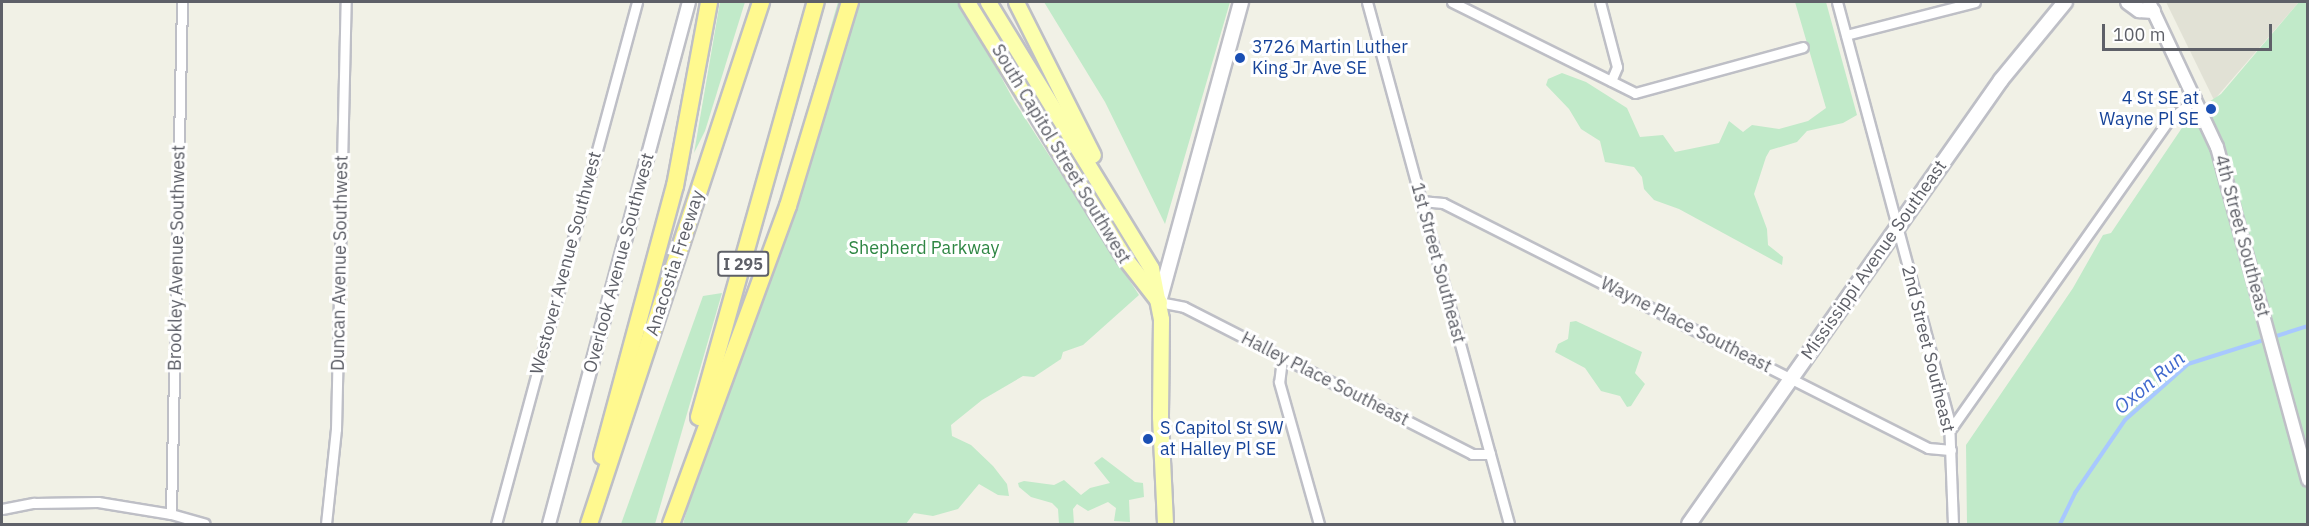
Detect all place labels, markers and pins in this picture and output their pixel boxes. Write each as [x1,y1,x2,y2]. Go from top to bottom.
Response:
place label: 3726 Martin Luther King Jr Ave SE [1252,37,1408,80]
marker: 3726 Martin Luther King Jr Ave SE [1233,51,1247,65]
place label: 4 St SE at Wayne Pl SE [2099,88,2199,130]
marker: 4 St SE at Wayne Pl SE [2204,102,2218,116]
place label: S Capitol St SW at Halley Pl SE [1160,418,1283,460]
marker: S Capitol St SW at Halley Pl SE [1141,432,1155,446]

